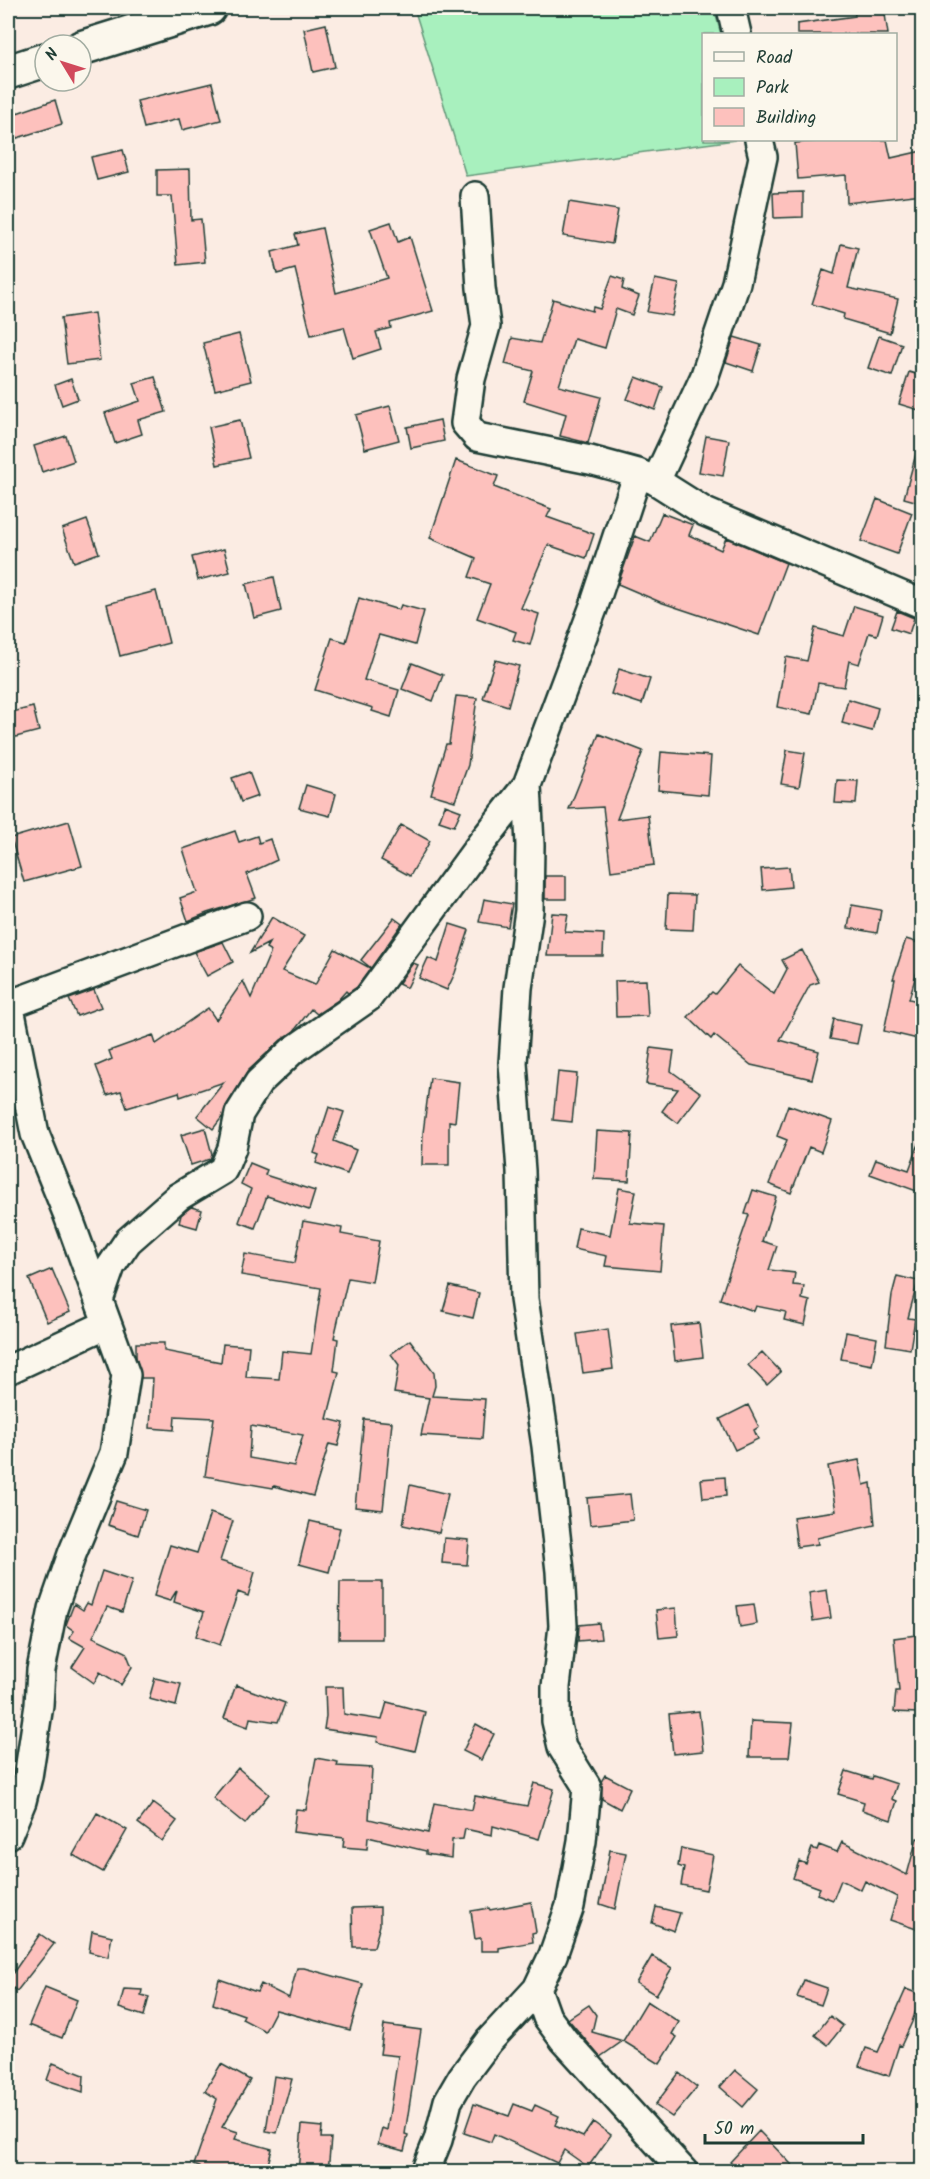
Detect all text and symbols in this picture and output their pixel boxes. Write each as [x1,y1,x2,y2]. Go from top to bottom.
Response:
north arrow [33,33,93,93]
legend [702,33,897,141]
text: N [39,43,65,66]
text: Road [756,44,793,73]
text: Park [756,74,789,103]
text: Building [756,104,816,133]
scale bar [705,2107,862,2145]
text: 50 m [714,2115,754,2144]

